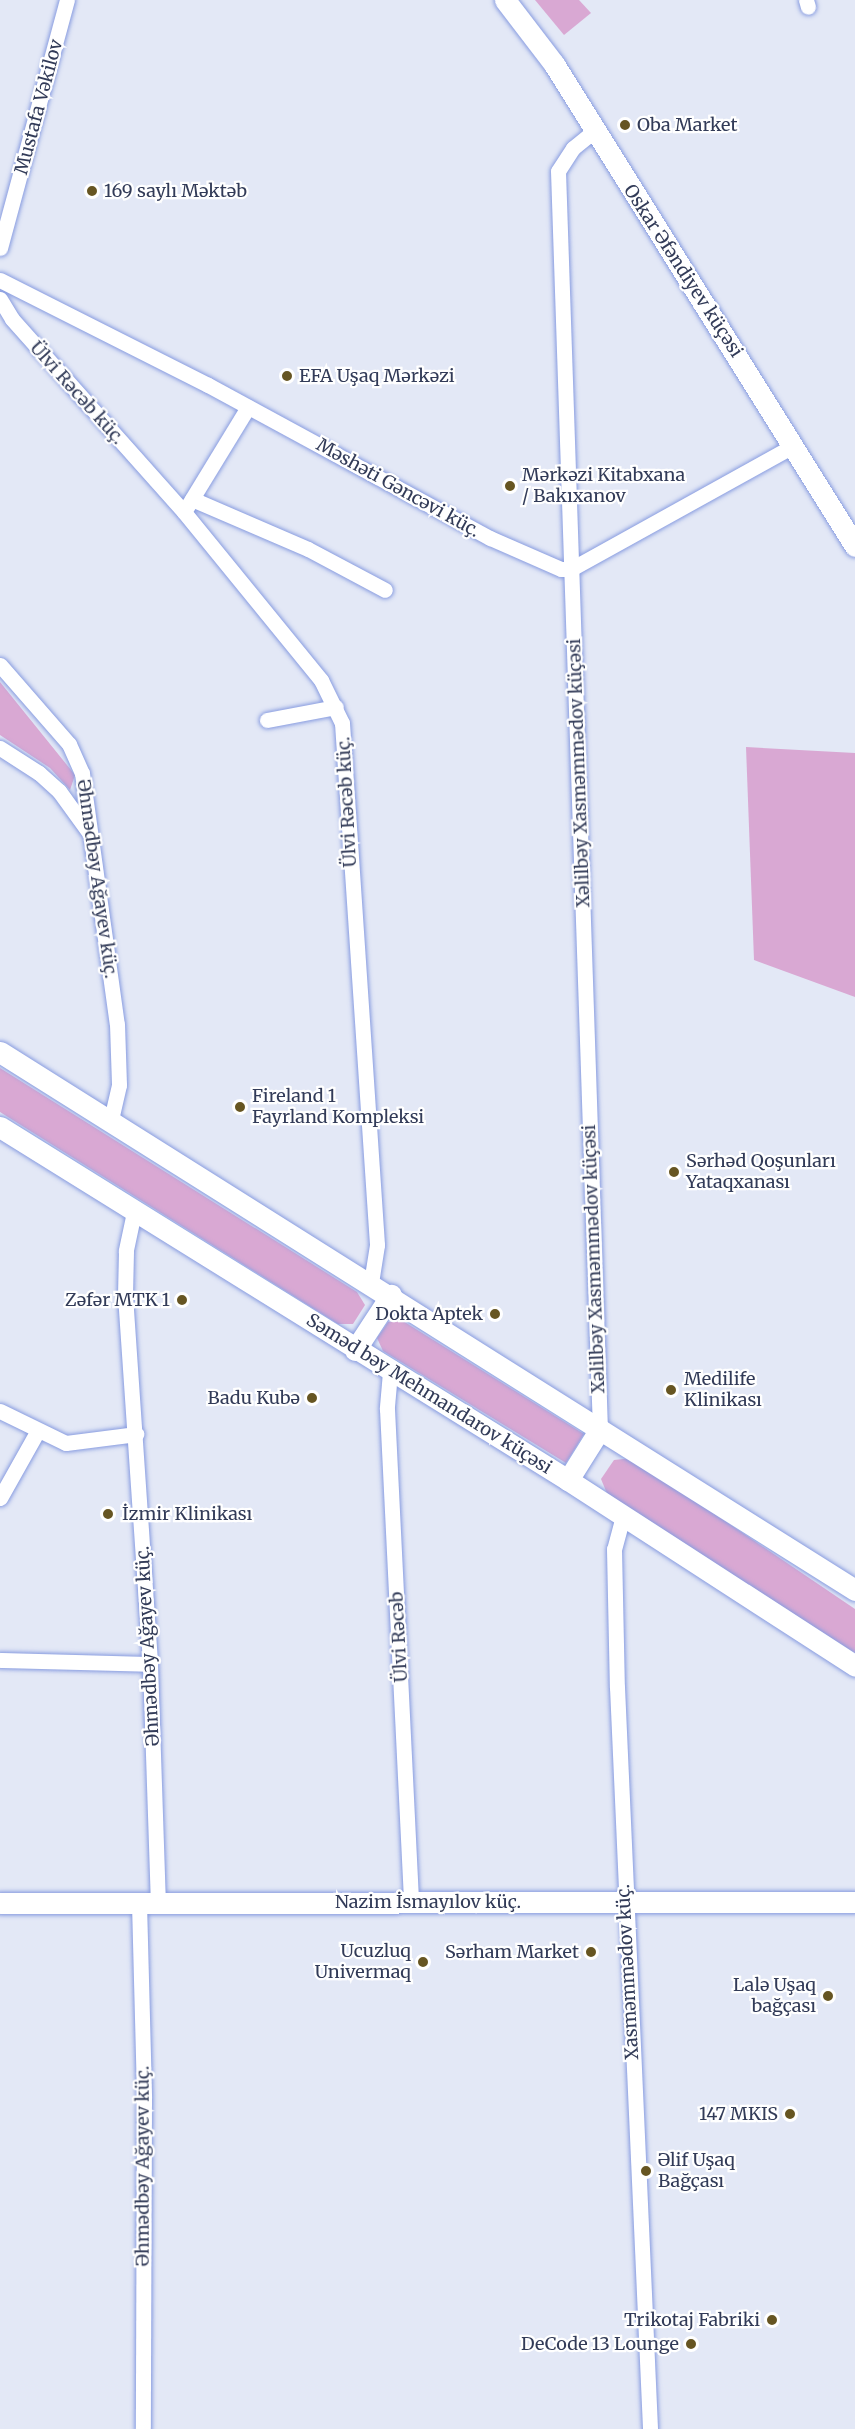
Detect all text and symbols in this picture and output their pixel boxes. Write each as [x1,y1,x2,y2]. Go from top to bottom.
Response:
street label: Mustafa Vəkilov [11,37,67,177]
place label: Oba Market [637,114,737,136]
marker: Oba Market [618,118,632,132]
place label: 169 saylı Məktəb [104,180,247,202]
street label: Oskar Əfəndiyev küçəsi [619,181,747,361]
marker: 169 saylı Məktəb [85,184,99,198]
street label: Ülvi Rəcəb küç. [25,337,129,449]
place label: EFA Uşaq Mərkəzi [299,365,455,387]
marker: EFA Uşaq Mərkəzi [280,369,294,383]
street label: Məshəti Gəncəvi küç. [313,434,483,542]
place label: Mərkəzi Kitabxana / Bakıxanov [522,465,685,508]
marker: Mərkəzi Kitabxana / Bakıxanov [503,479,517,493]
street label: Xəlilbəy Xasməmmədov küçəsi [564,638,594,908]
street label: Ülvi Rəcəb küç. [333,736,361,868]
street label: Əhmədbəy Ağayev küç. [72,778,122,980]
place label: Fireland 1 Fayrland Kompleksi [252,1086,424,1128]
marker: Fireland 1 Fayrland Kompleksi [233,1100,247,1114]
street label: Xəlilbəy Xasməmmədov küçəsi [579,1124,609,1394]
place label: Sərhəd Qoşunları Yataqxanası [686,1151,836,1194]
marker: Sərhəd Qoşunları Yataqxanası [667,1165,681,1179]
place label: Zəfər MTK 1 [65,1289,170,1311]
marker: Zəfər MTK 1 [175,1293,189,1307]
place label: Dokta Aptek [375,1303,483,1325]
marker: Dokta Aptek [488,1307,502,1321]
street label: Səməd bəy Mehmandarov küçəsi [302,1309,556,1479]
place label: Medilife Klinikası [684,1369,762,1412]
marker: Medilife Klinikası [662,1381,680,1399]
place label: Badu Kubə [208,1387,300,1409]
marker: Badu Kubə [305,1391,319,1405]
place label: İzmir Klinikası [122,1503,252,1525]
marker: İzmir Klinikası [99,1505,117,1523]
street label: Əhmədbəy Ağayev küç. [132,1545,164,1747]
street label: Ülvi Rəcəb [386,1591,412,1683]
street label: Xasməmmədov küç. [613,1884,643,2060]
street label: Nazim İsmayılov küç. [335,1891,521,1913]
place label: Ucuzluq Univermaq [315,1941,411,1984]
place label: Sərham Market [445,1941,579,1963]
marker: Sərham Market [584,1945,598,1959]
marker: Ucuzluq Univermaq [416,1955,430,1969]
place label: Lalə Uşaq bağçası [733,1975,816,2018]
marker: Lalə Uşaq bağçası [821,1989,835,2003]
street label: Əhmədbəy Ağayev küç. [132,2066,154,2266]
place label: 147 MKIS [699,2103,778,2125]
marker: 147 MKIS [783,2107,797,2121]
place label: Əlif Uşaq Bağçası [658,2150,735,2192]
marker: Əlif Uşaq Bağçası [639,2164,653,2178]
place label: Trikotaj Fabriki [624,2309,760,2331]
marker: Trikotaj Fabriki [765,2313,779,2327]
place label: DeCode 13 Lounge [521,2333,679,2355]
marker: DeCode 13 Lounge [684,2337,698,2351]

